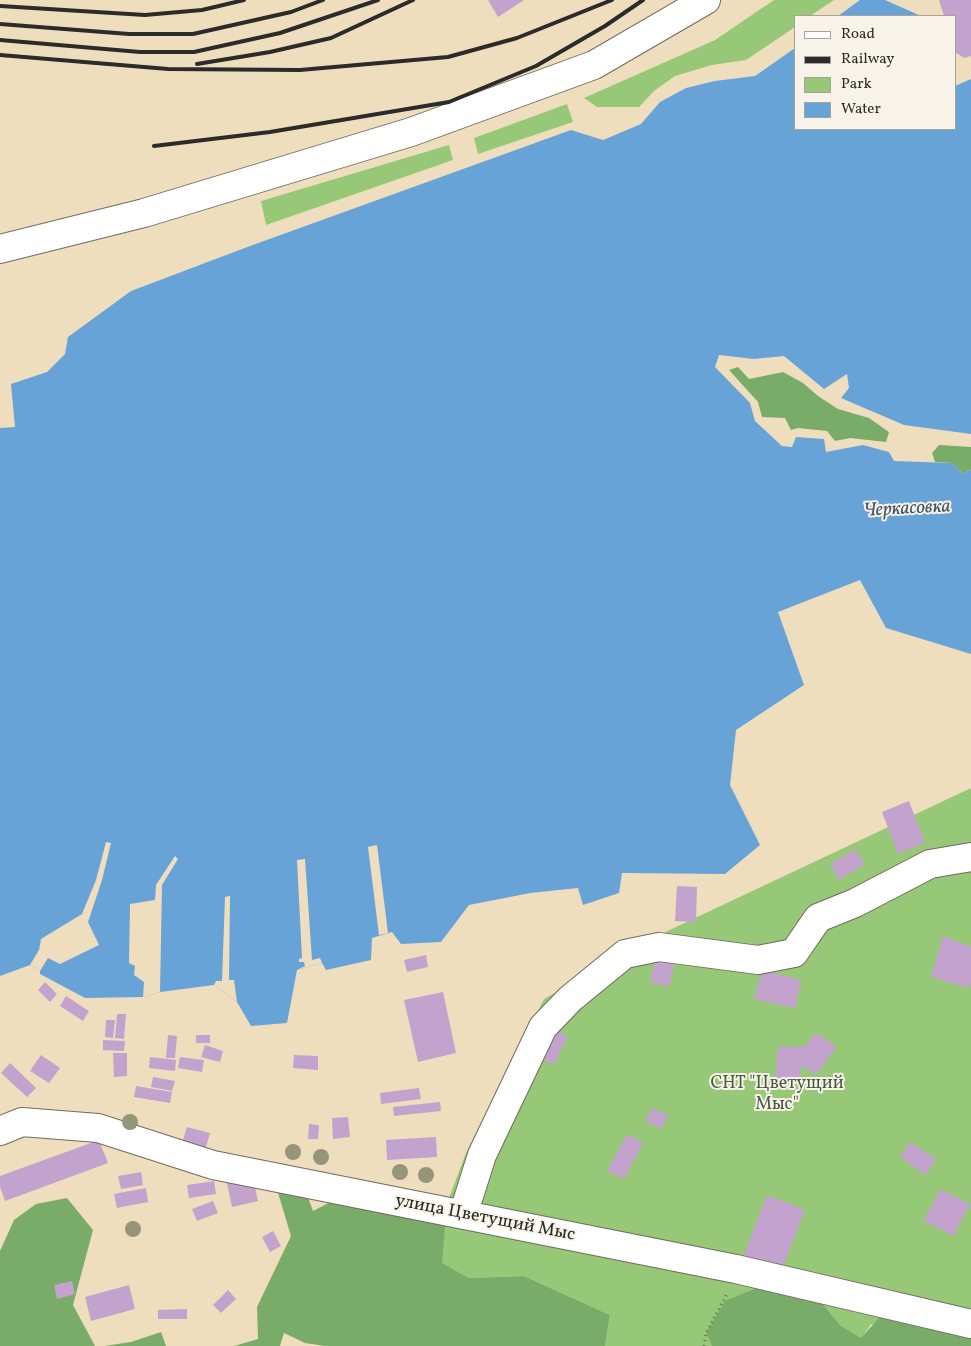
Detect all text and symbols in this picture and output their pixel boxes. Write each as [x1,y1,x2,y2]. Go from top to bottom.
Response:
legend [794,15,956,130]
text: Road [841,24,875,45]
text: Railway [841,49,894,70]
text: Park [841,74,872,95]
text: Water [841,99,881,120]
water label: Черкасовка [863,496,951,524]
park label: СНТ "Цветущий Мыс" [710,1074,844,1116]
street label: улица Цветущий Мыс [393,1191,577,1247]

